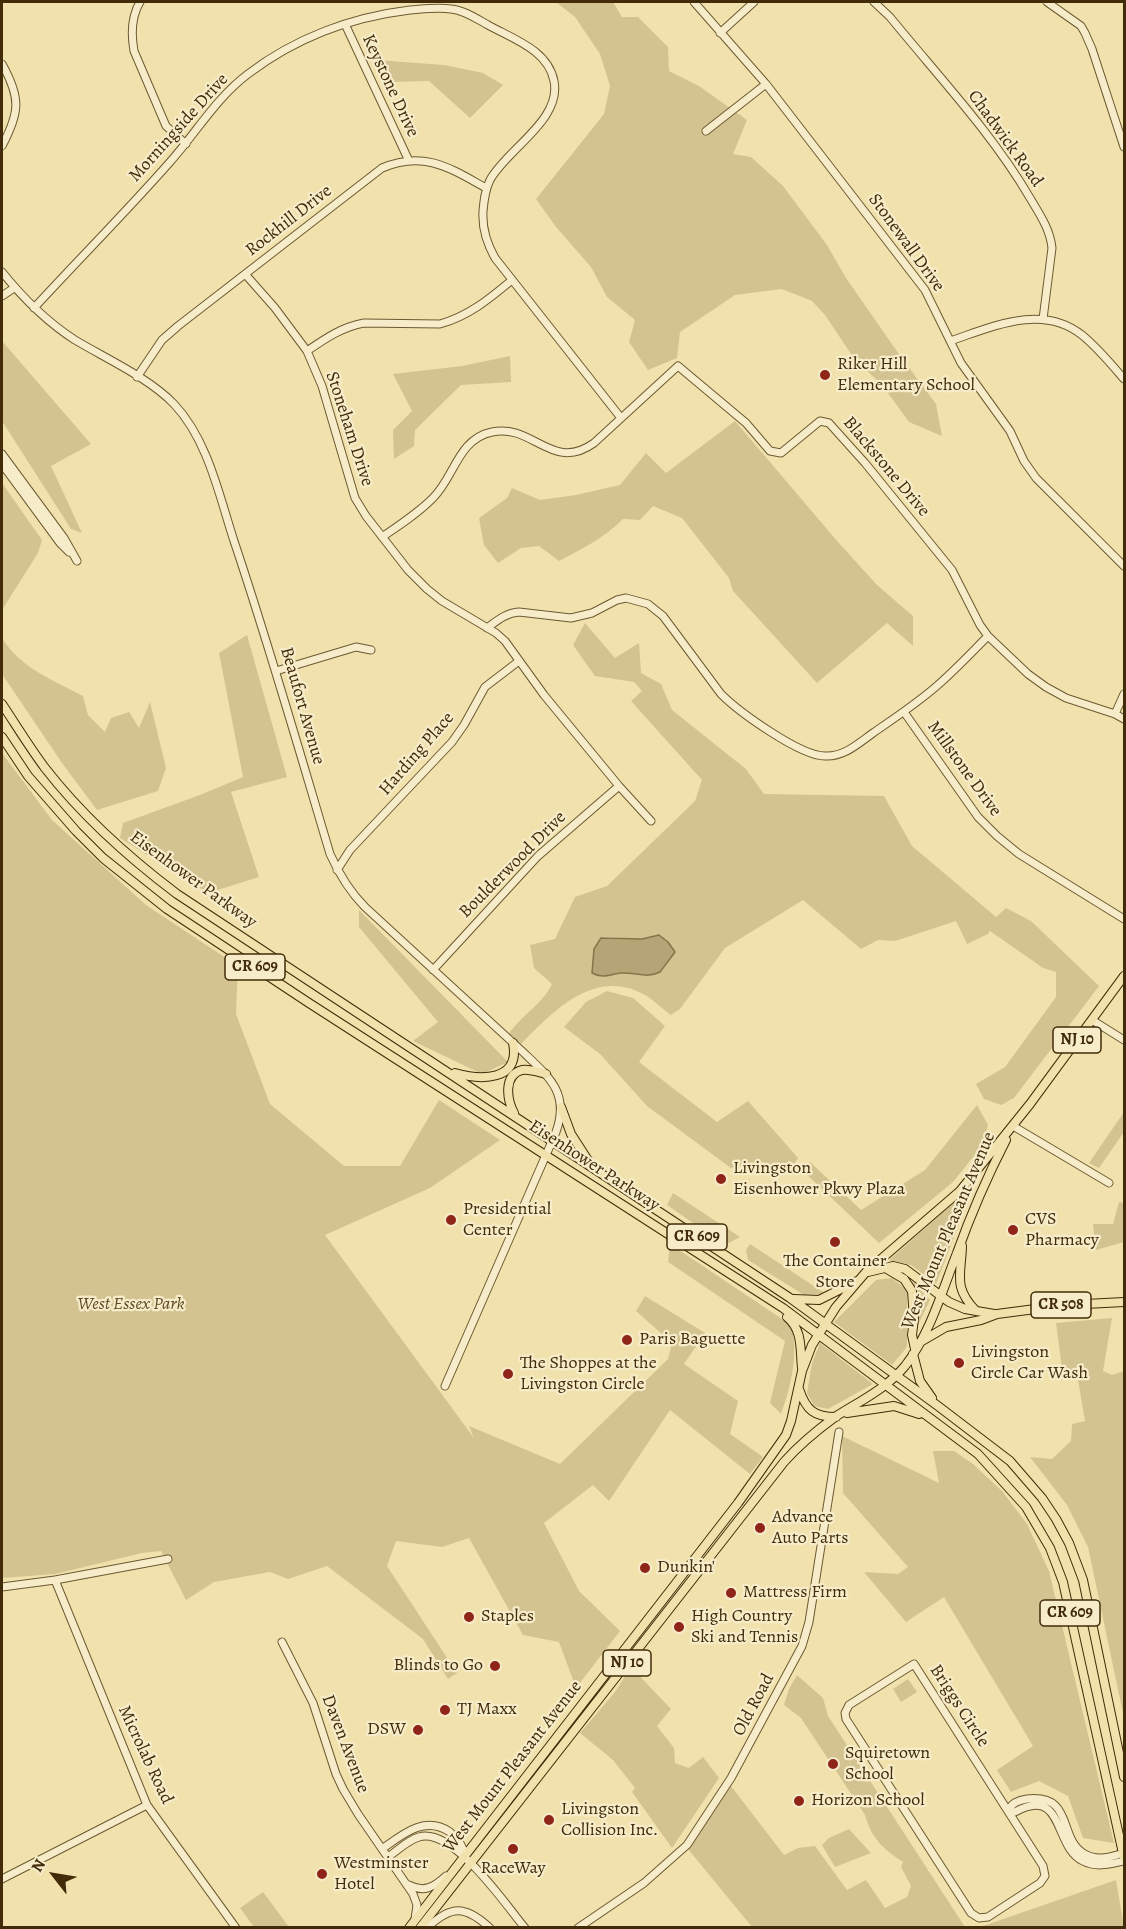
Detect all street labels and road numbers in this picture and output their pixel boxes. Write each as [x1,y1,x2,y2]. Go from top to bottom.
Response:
street label: Keystone Drive [357,31,423,141]
street label: Morningside Drive [125,69,233,187]
street label: Chadwick Road [963,86,1047,192]
street label: Rockhill Drive [242,181,336,261]
street label: Stonewall Drive [863,190,949,296]
street label: Stoneham Drive [320,369,378,489]
street label: Blackstone Drive [838,413,934,521]
street label: Beaufort Avenue [275,645,329,767]
street label: Harding Place [375,708,459,800]
street label: Millstone Drive [922,717,1006,821]
street label: Boulderwood Drive [455,807,571,923]
street label: Eisenhower Parkway [125,827,261,933]
road number: CR 609 [225,954,285,980]
road number: NJ 10 [1053,1027,1101,1053]
street label: Eisenhower Parkway [524,1116,664,1216]
street label: West Mount Pleasant Avenue [898,1129,1000,1333]
road number: CR 609 [667,1224,727,1250]
road number: CR 508 [1031,1292,1091,1318]
road number: CR 609 [1040,1600,1100,1626]
road number: NJ 10 [603,1650,651,1676]
street label: Briggs Circle [924,1661,994,1751]
street label: Old Road [729,1670,779,1740]
street label: West Mount Pleasant Avenue [439,1677,587,1857]
street label: Daven Avenue [316,1692,374,1796]
street label: Microlab Road [113,1702,177,1808]

